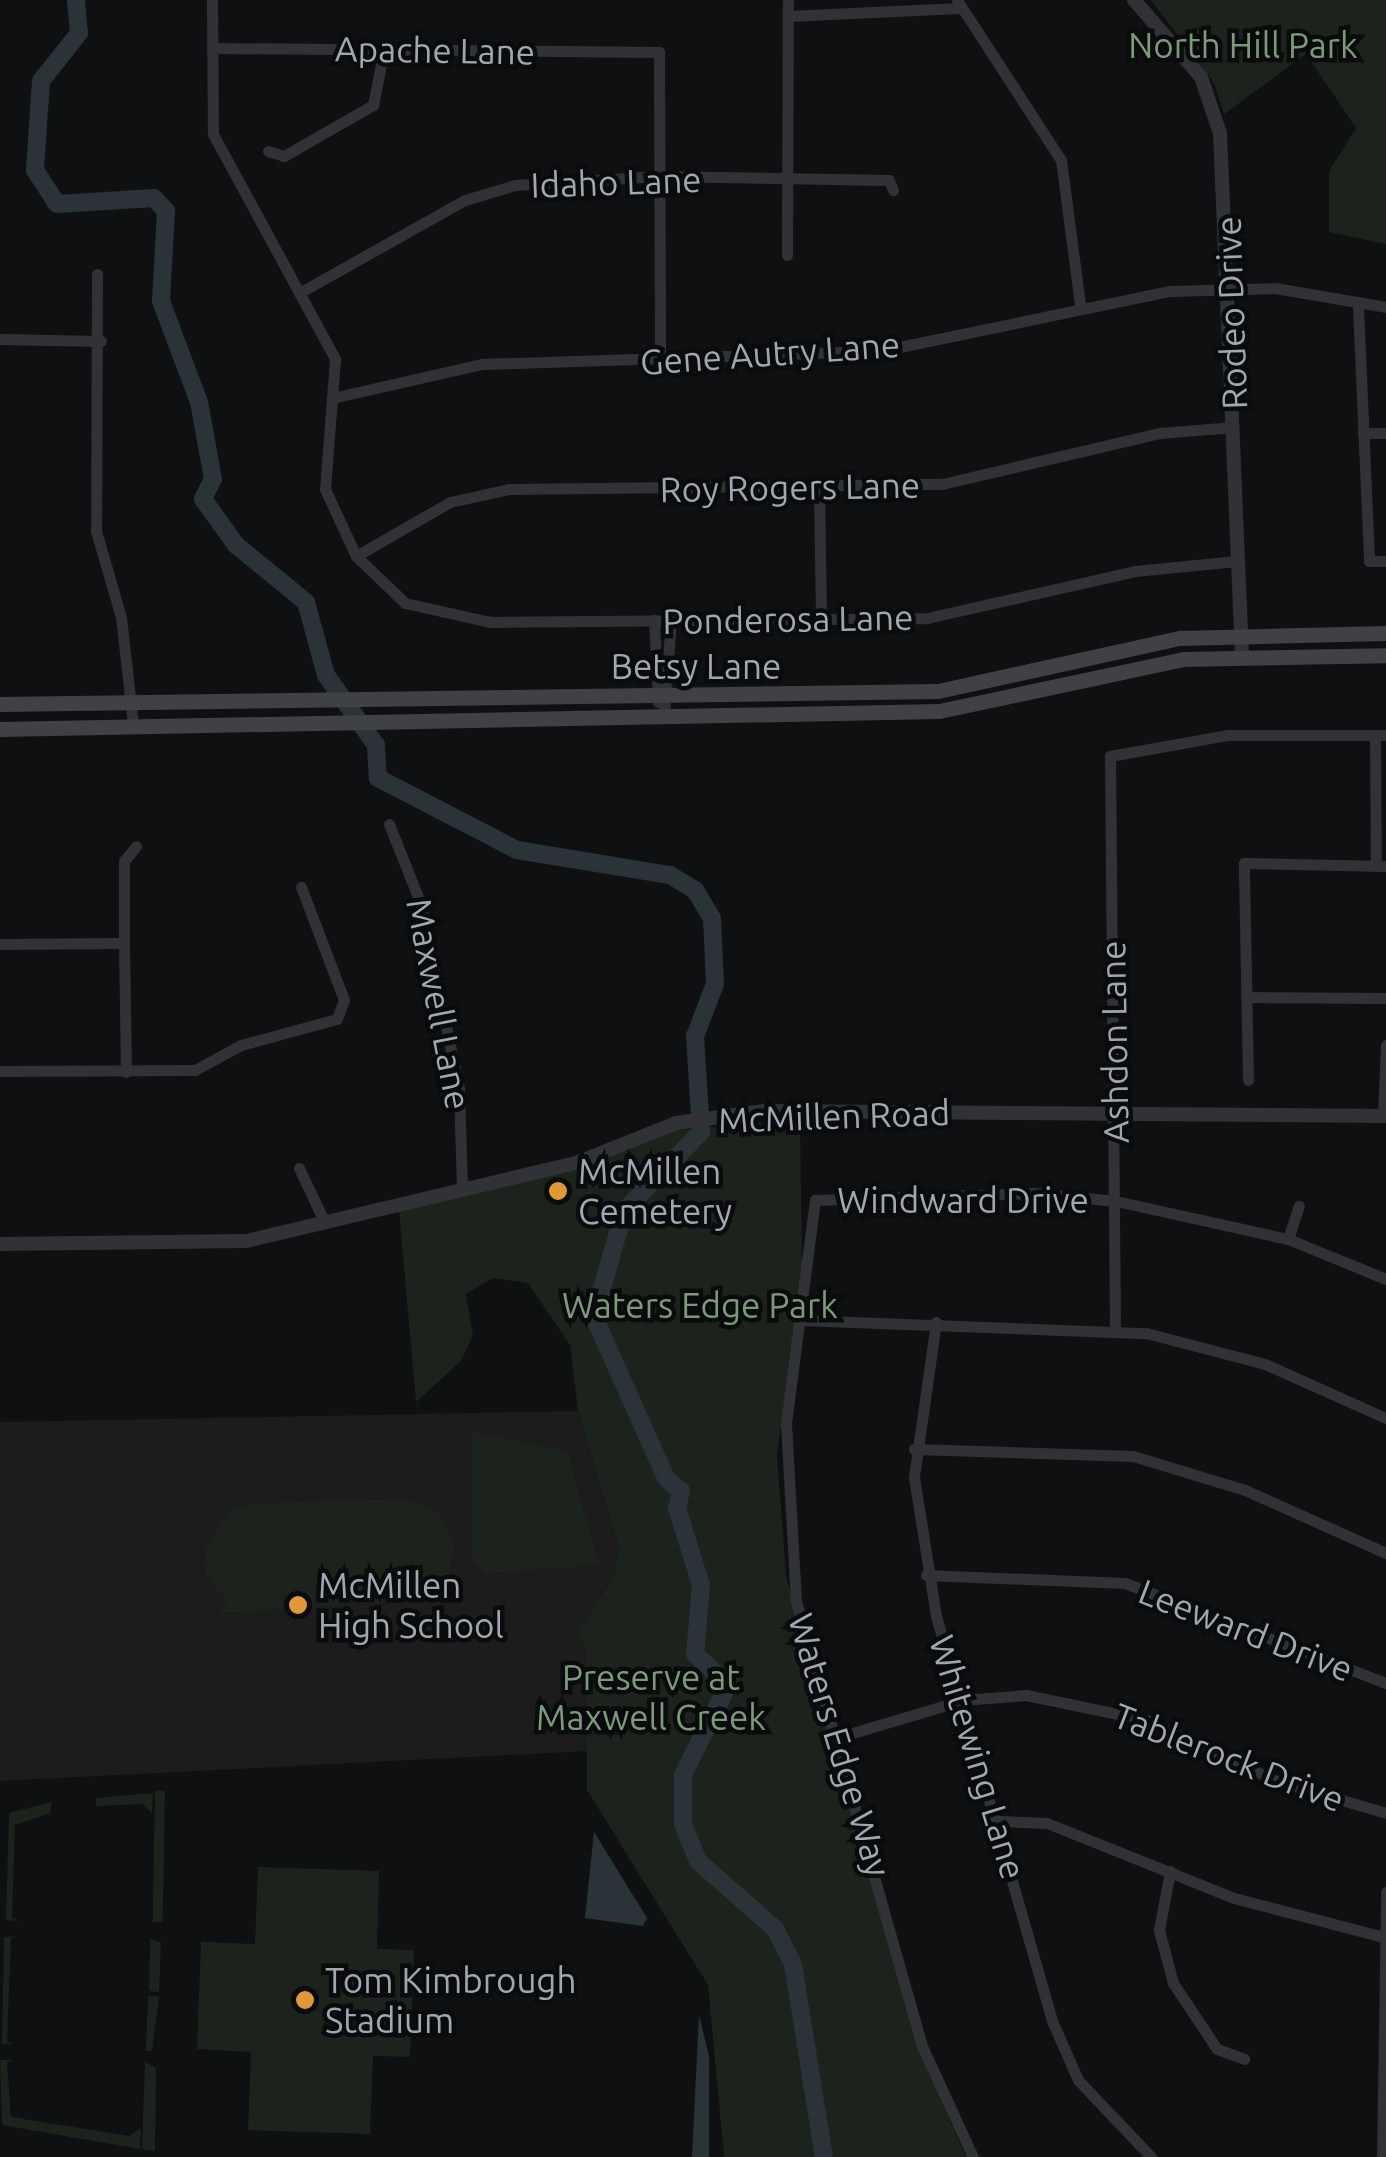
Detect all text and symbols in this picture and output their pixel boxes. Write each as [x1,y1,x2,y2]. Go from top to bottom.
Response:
park label: North Hill Park [1128,24,1358,66]
street label: Apache Lane [335,27,535,73]
street label: Idaho Lane [530,158,702,206]
street label: Rodeo Drive [1207,216,1255,410]
street label: Gene Autry Lane [639,323,901,383]
street label: Roy Rogers Lane [660,464,920,510]
street label: Ponderosa Lane [662,596,914,642]
street label: Betsy Lane [611,645,781,687]
street label: Maxwell Lane [398,895,480,1113]
street label: Ashdon Lane [1091,940,1137,1144]
street label: McMillen Road [717,1091,951,1141]
place label: McMillen Cemetery [578,1150,732,1232]
street label: Windward Drive [837,1179,1089,1221]
marker: McMillen Cemetery [547,1180,569,1202]
park label: Waters Edge Park [562,1284,838,1326]
place label: McMillen High School [318,1564,504,1646]
street label: Leeward Drive [1133,1570,1359,1690]
marker: McMillen High School [287,1594,309,1616]
street label: Waters Edge Way [780,1608,900,1882]
street label: Whitewing Lane [921,1630,1035,1884]
park label: Preserve at Maxwell Creek [536,1656,766,1738]
street label: Tablerock Drive [1108,1694,1350,1820]
place label: Tom Kimbrough Stadium [325,1959,576,2041]
marker: Tom Kimbrough Stadium [294,1989,316,2011]

